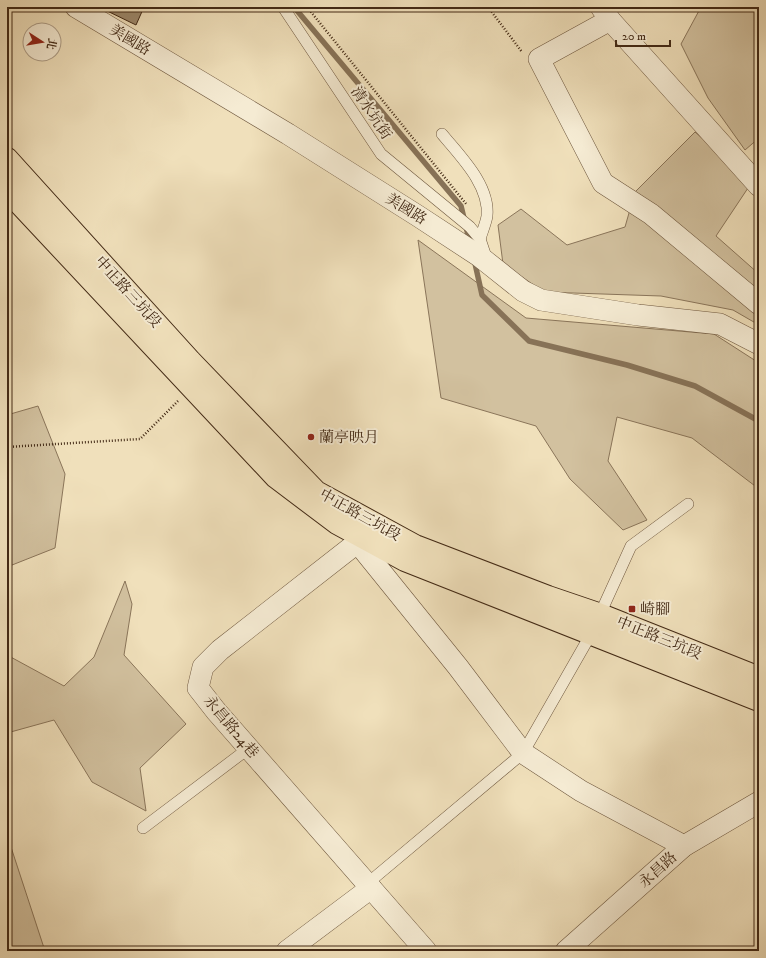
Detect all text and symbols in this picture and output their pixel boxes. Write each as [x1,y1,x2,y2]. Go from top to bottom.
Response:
street label: 美國路 [106,20,154,60]
north arrow [22,22,62,62]
scale bar [616,22,670,48]
text: 20 m [622,29,646,44]
text: 北 [43,37,59,51]
street label: 清水坑街 [346,83,396,143]
street label: 美國路 [382,189,430,229]
street label: 中正路三坑段 [91,252,165,332]
place label: 蘭亭映月 [319,428,379,447]
marker: 蘭亭映月 [306,432,316,442]
street label: 中正路三坑段 [316,485,404,545]
place label: 崎腳 [640,600,670,619]
marker: 崎腳 [627,604,637,614]
street label: 中正路三坑段 [614,612,704,664]
street label: 永昌路24巷 [199,692,263,762]
street label: 永昌路 [635,848,681,892]

